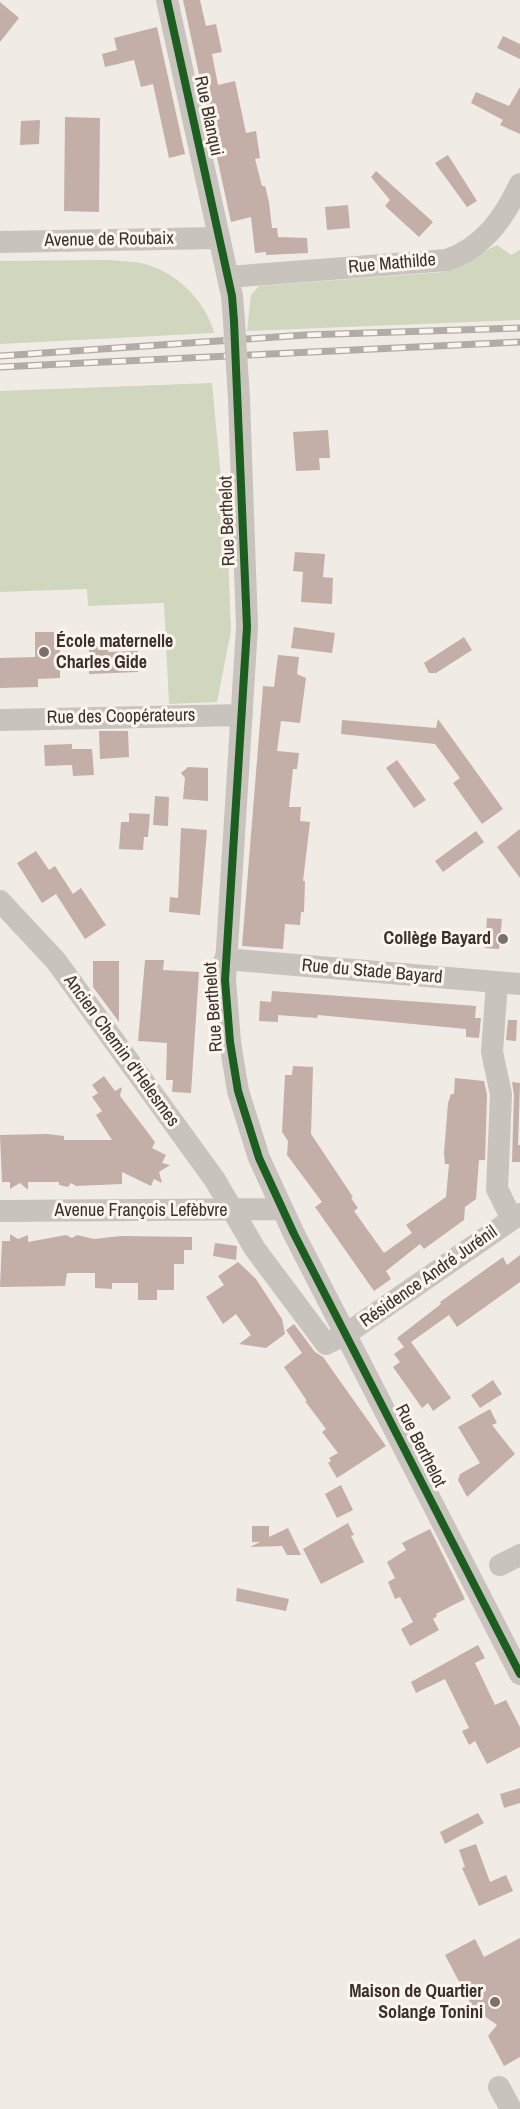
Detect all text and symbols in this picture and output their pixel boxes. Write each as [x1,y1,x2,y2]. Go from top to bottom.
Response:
street label: Rue Blanqui [189,74,227,158]
street label: Avenue de Roubaix [44,228,174,252]
street label: Rue Mathilde [347,249,437,279]
street label: Rue Berthelot [216,476,240,566]
place label: École maternelle Charles Gide [56,631,173,674]
marker: École maternelle Charles Gide [37,645,51,659]
street label: Rue des Coopérateurs [47,705,195,729]
place label: Collège Bayard [384,928,491,950]
marker: Collège Bayard [496,932,510,946]
street label: Rue du Stade Bayard [301,955,443,989]
street label: Rue Berthelot [200,961,228,1053]
street label: Ancien Chemin d'Helesmes [59,971,183,1131]
street label: Avenue François Lefèbvre [55,1200,227,1222]
street label: Résidence André Jurénil [356,1222,502,1332]
street label: Rue Berthelot [390,1401,450,1491]
place label: Maison de Quartier Solange Tonini [349,1981,483,2024]
marker: Maison de Quartier Solange Tonini [488,1995,502,2009]

